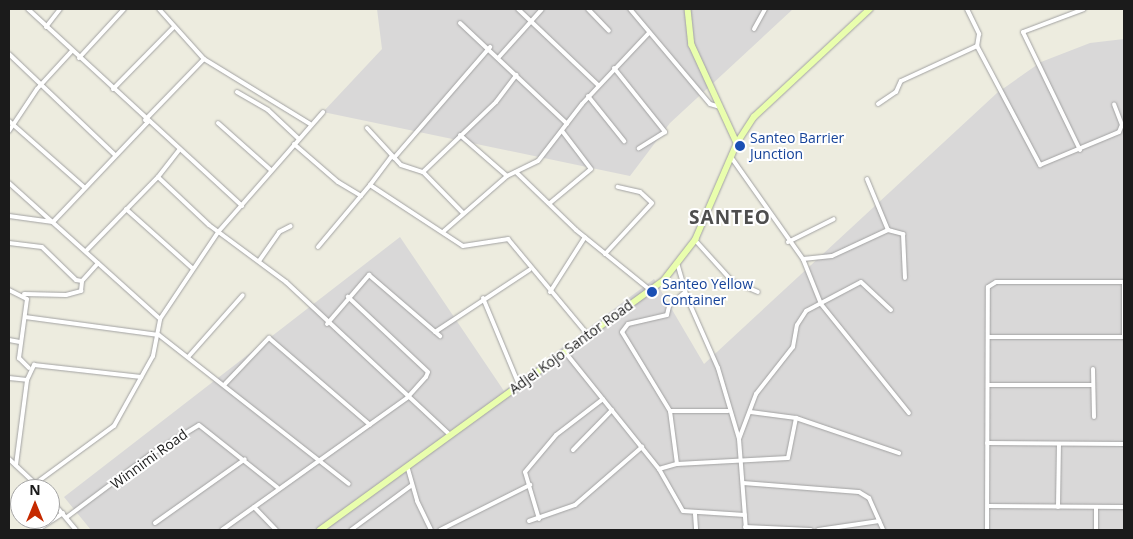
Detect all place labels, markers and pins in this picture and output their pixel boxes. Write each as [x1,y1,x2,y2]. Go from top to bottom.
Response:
place label: Santeo Barrier Junction [750,130,844,162]
marker: Santeo Barrier Junction [734,140,746,152]
place label: Santeo Yellow Container [662,276,753,308]
marker: Santeo Yellow Container [646,286,658,298]

